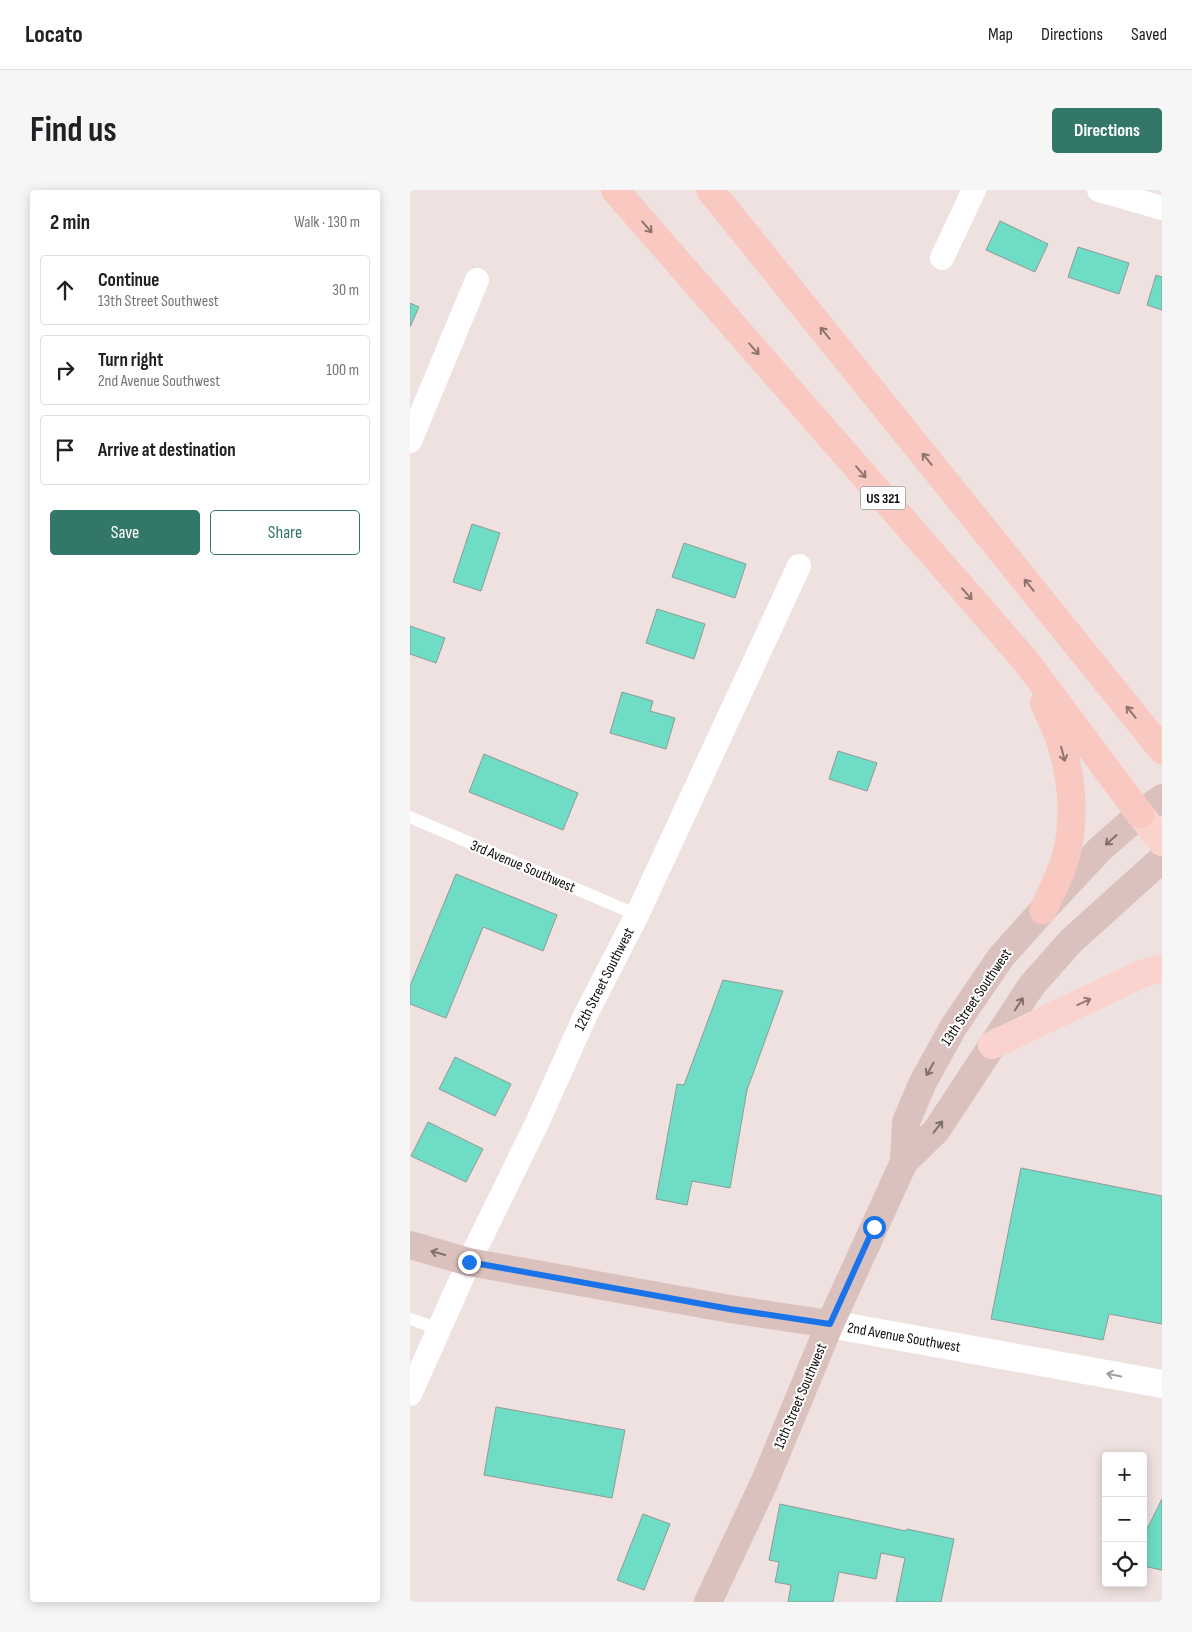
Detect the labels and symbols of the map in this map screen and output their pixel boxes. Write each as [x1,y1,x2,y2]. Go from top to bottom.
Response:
one-way arrow [641,220,653,233]
one-way arrow [819,327,830,340]
one-way arrow [748,343,759,356]
one-way arrow [921,453,932,466]
one-way arrow [855,465,866,478]
road number: US 321 [860,486,906,510]
one-way arrow [1024,579,1035,592]
one-way arrow [962,588,973,601]
one-way arrow [1126,706,1137,719]
one-way arrow [1059,745,1068,761]
one-way arrow [1105,834,1118,846]
street label: 3rd Avenue Southwest [467,836,579,897]
street label: 12th Street Southwest [570,924,639,1034]
street label: 13th Street Southwest [937,945,1016,1050]
one-way arrow [1076,997,1091,1006]
one-way arrow [1014,998,1024,1012]
one-way arrow [925,1061,935,1076]
one-way arrow [933,1120,943,1134]
route start [863,1216,886,1239]
one-way arrow [431,1248,447,1257]
route end [458,1251,481,1274]
street label: 2nd Avenue Southwest [846,1318,962,1357]
street label: 13th Street Southwest [770,1340,831,1452]
one-way arrow [1107,1370,1123,1379]

